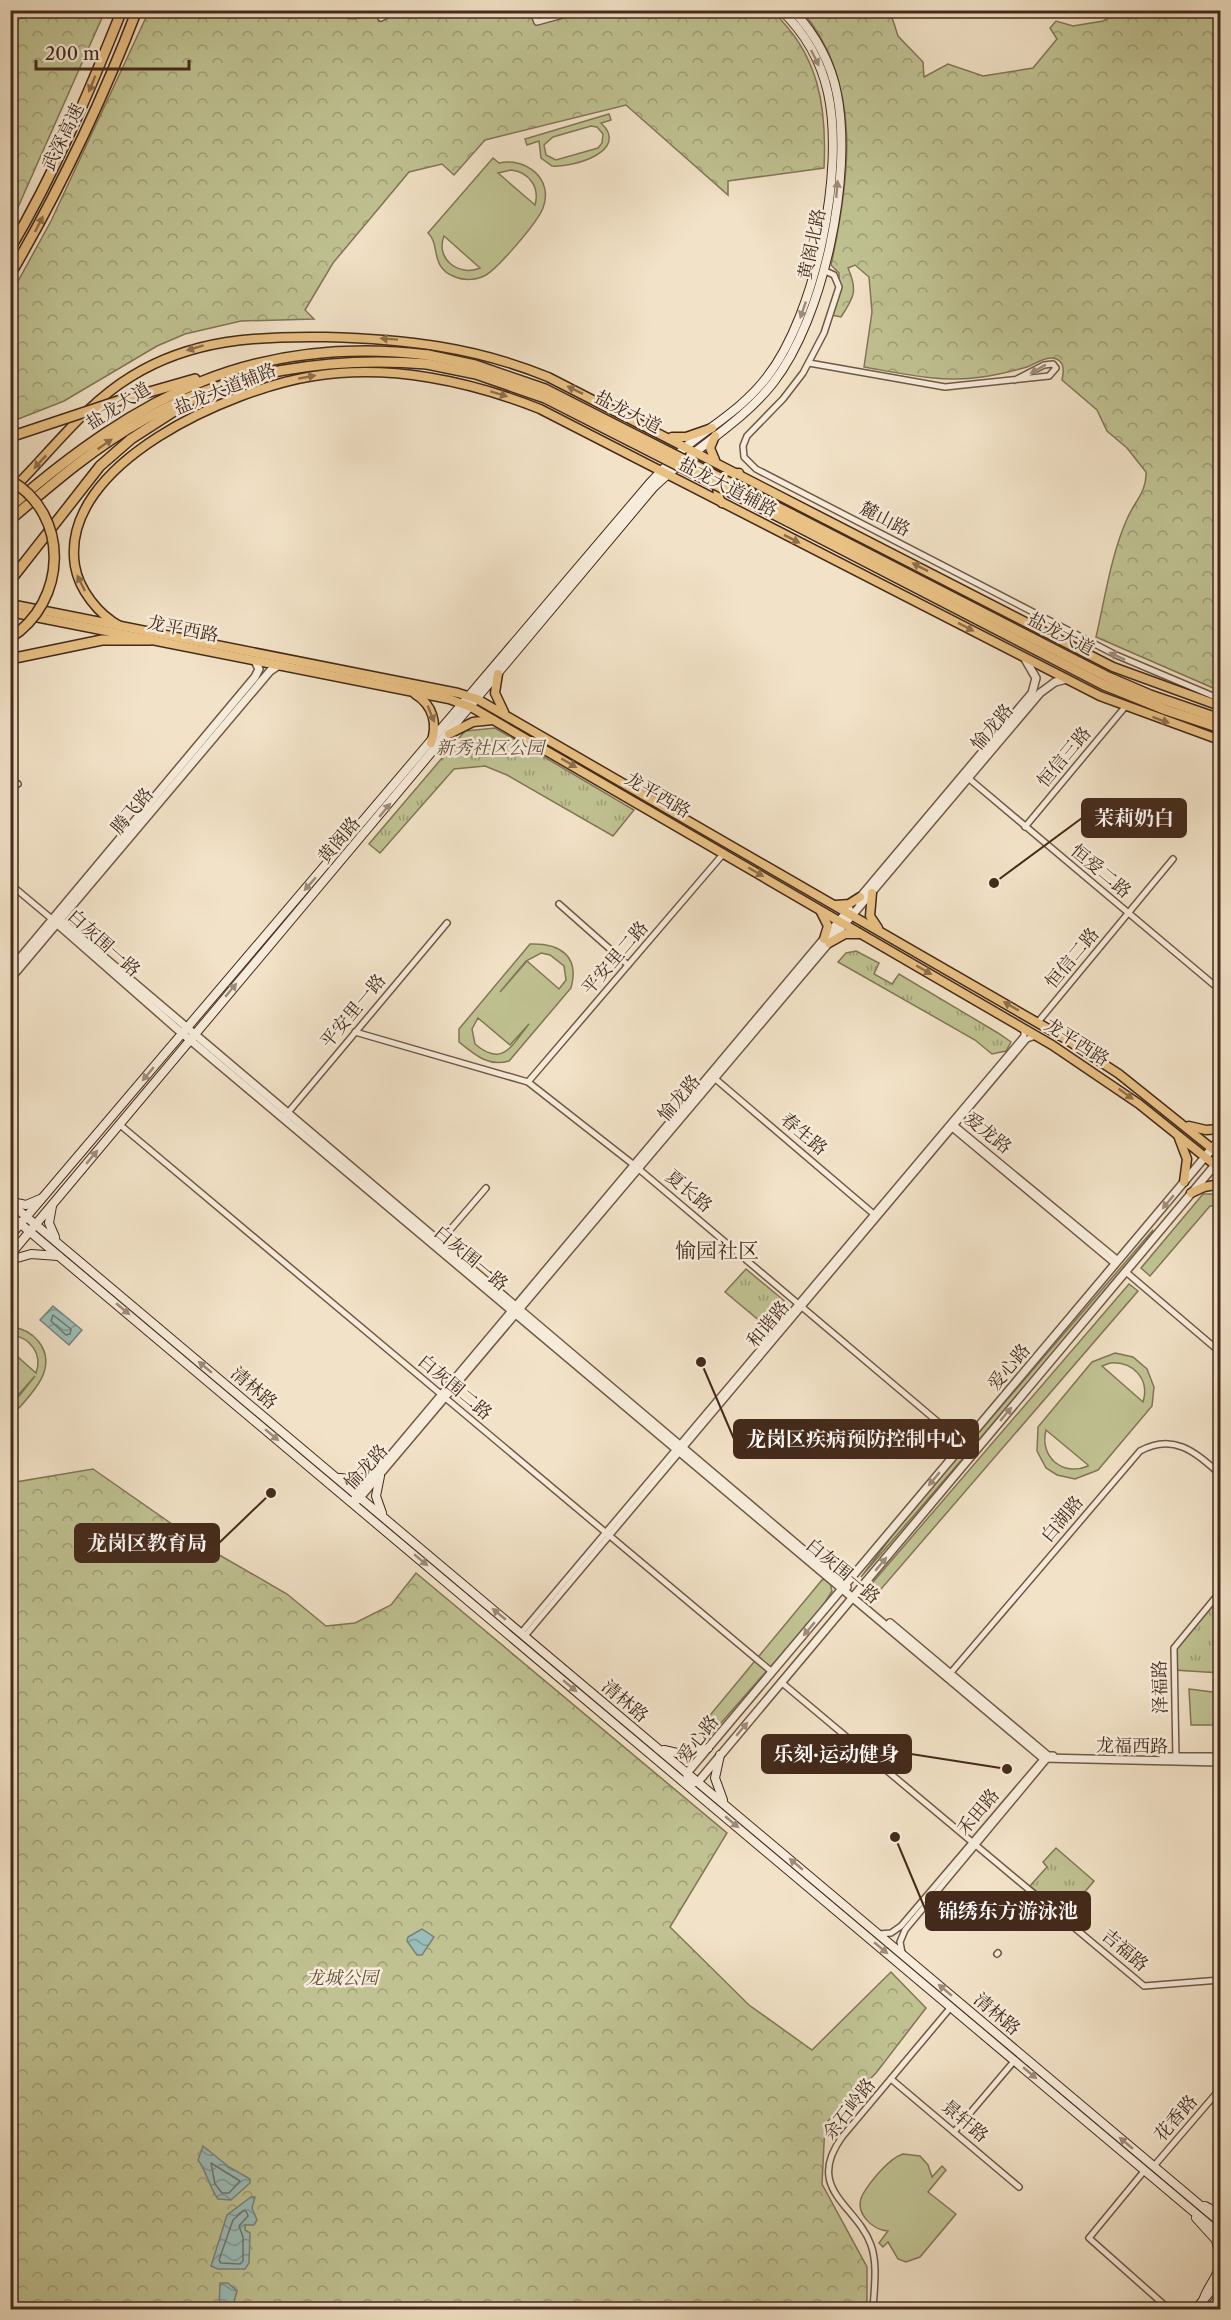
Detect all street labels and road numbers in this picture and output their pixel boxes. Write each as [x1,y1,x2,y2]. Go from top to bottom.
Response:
street label: 武深高速 [37,100,89,174]
street label: 黄阁北路 [794,206,830,282]
street label: 盐龙大道辅路 [171,359,279,419]
street label: 盐龙大道 [82,378,154,434]
street label: 盐龙大道 [591,386,665,438]
street label: 盐龙大道辅路 [675,453,781,521]
street label: 麓山路 [856,497,914,541]
street label: 盐龙大道 [1024,608,1098,660]
street label: 龙平西路 [146,611,220,647]
street label: 愉龙路 [966,699,1018,755]
street label: 恒信三路 [1032,722,1096,792]
street label: 龙平西路 [621,767,695,823]
street label: 腾飞路 [106,783,158,839]
street label: 黄阁路 [313,812,365,868]
street label: 恒爱二路 [1066,839,1136,903]
street label: 白灰围一路 [63,905,145,981]
street label: 平安里二路 [577,917,653,999]
street label: 恒信二路 [1040,923,1104,993]
street label: 平安里一路 [316,969,390,1053]
street label: 龙平西路 [1041,1014,1113,1070]
street label: 愉龙路 [653,1070,705,1126]
street label: 爱龙路 [960,1107,1016,1159]
street label: 春生路 [776,1108,832,1160]
street label: 夏长路 [661,1165,717,1217]
street label: 白灰围一路 [429,1221,513,1295]
street label: 和谐路 [742,1296,794,1352]
street label: 爱心路 [983,1339,1035,1395]
street label: 白灰围二路 [413,1350,497,1424]
street label: 清林路 [226,1362,282,1414]
street label: 愉龙路 [340,1440,392,1494]
street label: 白湖路 [1036,1491,1088,1547]
street label: 白灰围一路 [801,1534,885,1608]
street label: 泽福路 [1149,1660,1171,1714]
street label: 清林路 [597,1675,653,1727]
street label: 爱心路 [673,1711,723,1767]
street label: 龙福西路 [1096,1734,1168,1758]
street label: 禾田路 [952,1784,1004,1840]
street label: 吉福路 [1097,1924,1153,1976]
street label: 清林路 [969,1988,1025,2040]
street label: 余石岭路 [818,2074,880,2144]
street label: 花香路 [1150,2090,1202,2146]
street label: 景轩路 [937,2095,993,2147]

